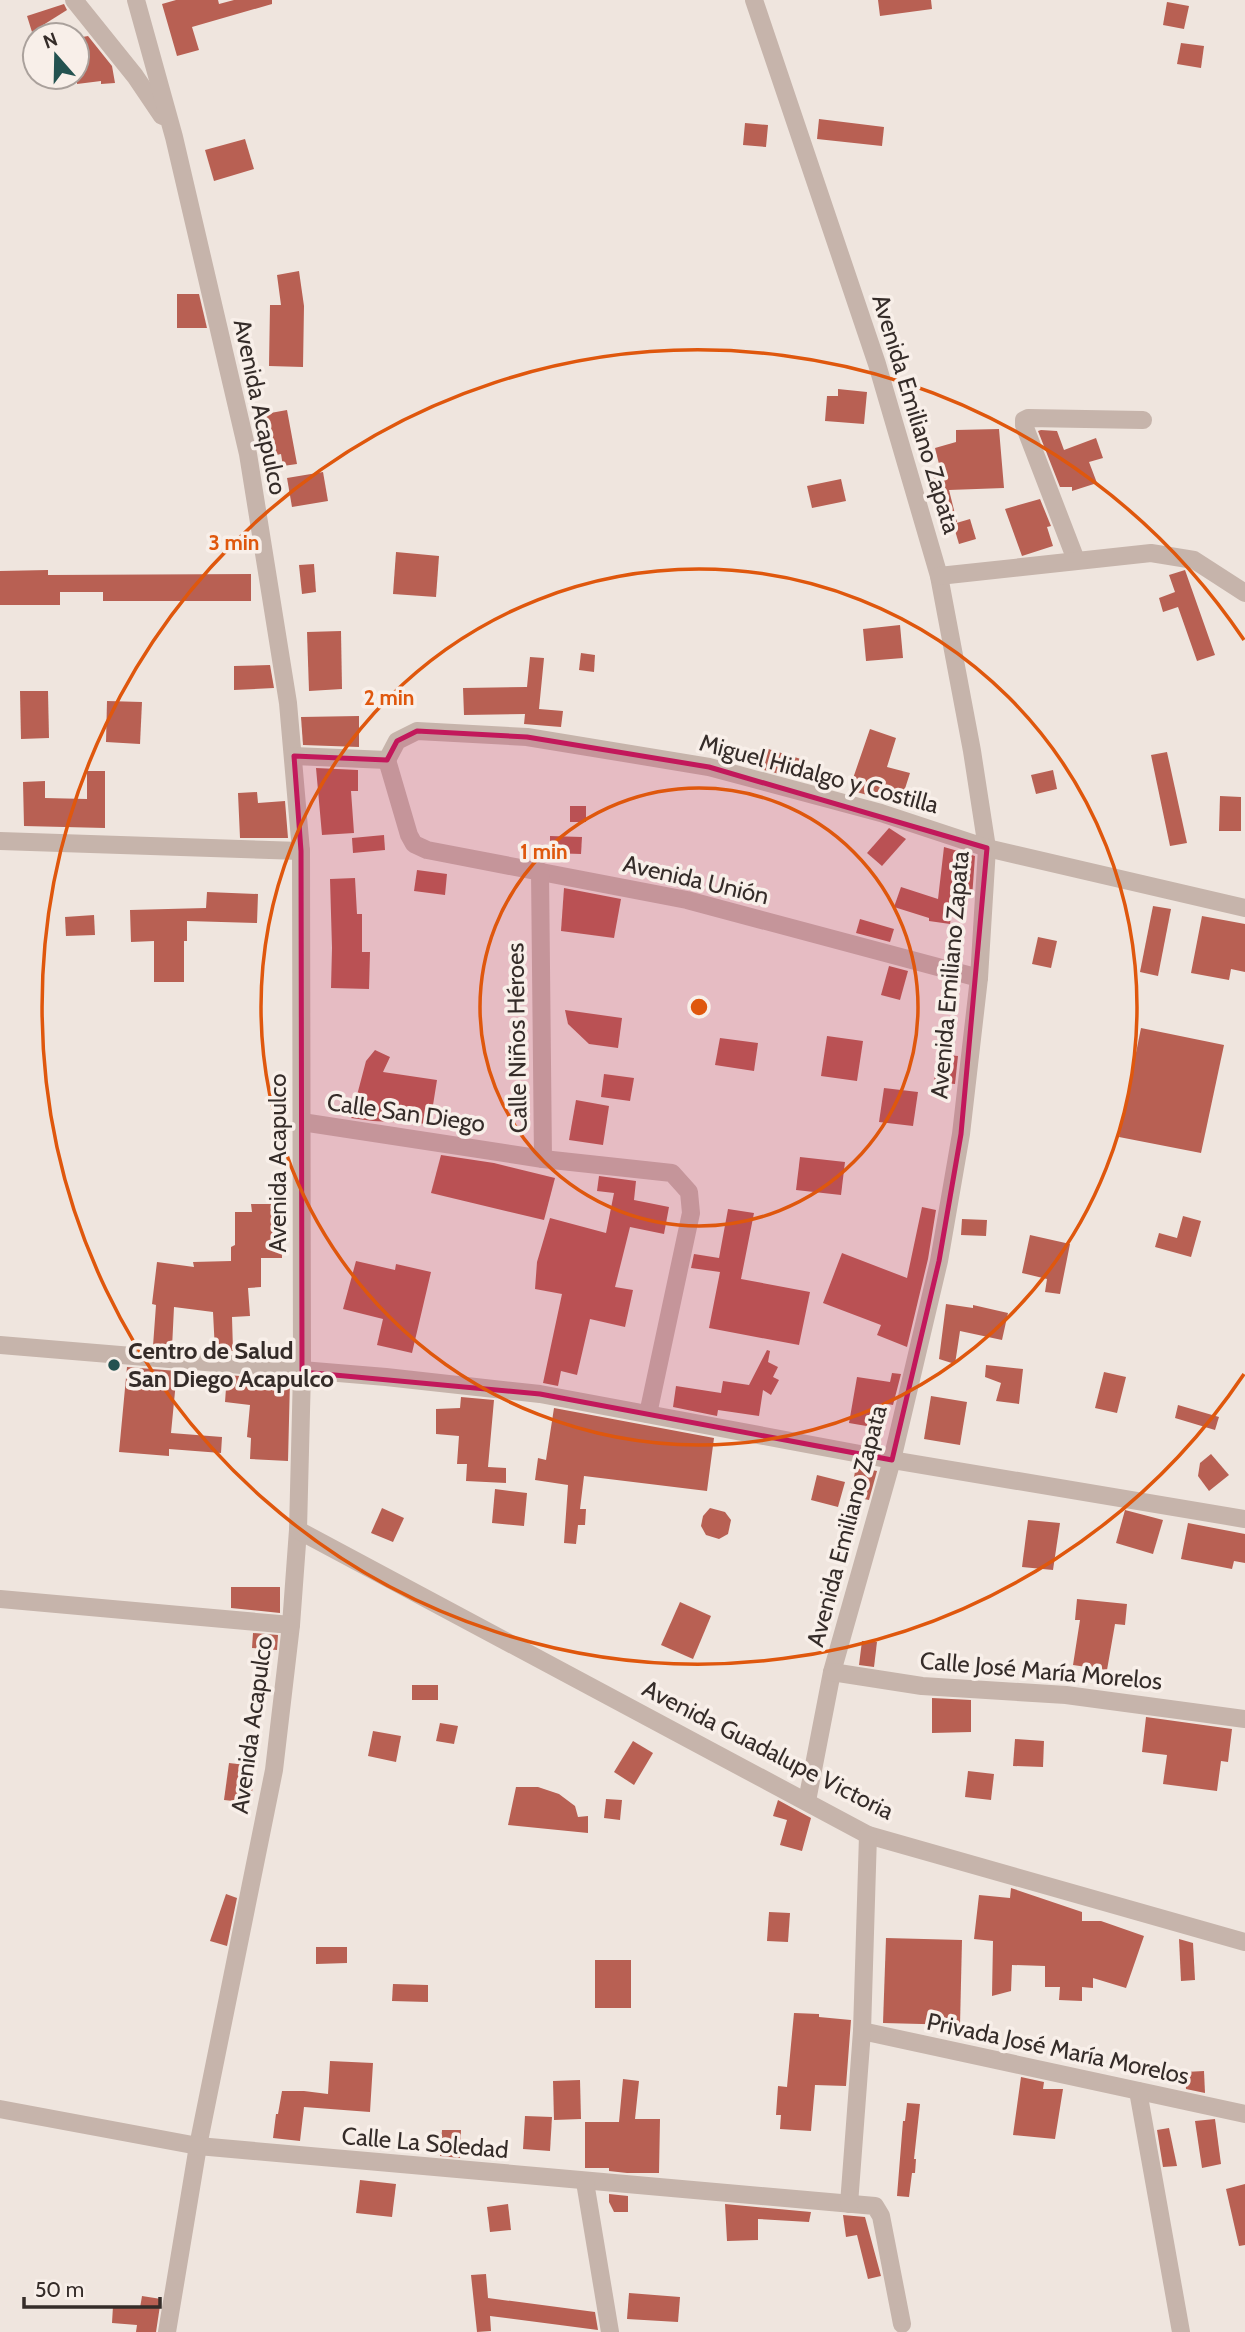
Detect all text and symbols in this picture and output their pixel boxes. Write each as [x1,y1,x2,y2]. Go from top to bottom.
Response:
north arrow [21,21,91,91]
text: N [40,27,61,54]
street label: Avenida Emiliano Zapata [866,291,967,538]
street label: Avenida Acapulco [228,316,293,497]
text: 3 min [209,530,259,555]
text: 2 min [364,685,414,710]
street label: Miguel Hidalgo y Costilla [696,728,942,820]
text: 1 min [520,839,568,864]
street label: Avenida Unión [620,849,772,910]
street label: Avenida Emiliano Zapata [924,849,975,1100]
street label: Calle Niños Héroes [500,942,533,1134]
centre of rings [687,995,711,1019]
street label: Avenida Acapulco [263,1074,292,1252]
street label: Calle San Diego [325,1087,487,1138]
place label: Centro de Salud San Diego Acapulco [128,1336,334,1393]
marker: Centro de Salud San Diego Acapulco [106,1357,122,1373]
street label: Avenida Emiliano Zapata [800,1402,893,1650]
street label: Avenida Acapulco [225,1634,278,1816]
street label: Calle José María Morelos [919,1645,1163,1696]
street label: Avenida Guadalupe Victoria [638,1674,899,1826]
street label: Privada José María Morelos [924,2007,1192,2090]
street label: Calle La Soledad [340,2121,510,2164]
scale bar [24,2266,161,2310]
text: 50 m [35,2277,84,2302]

